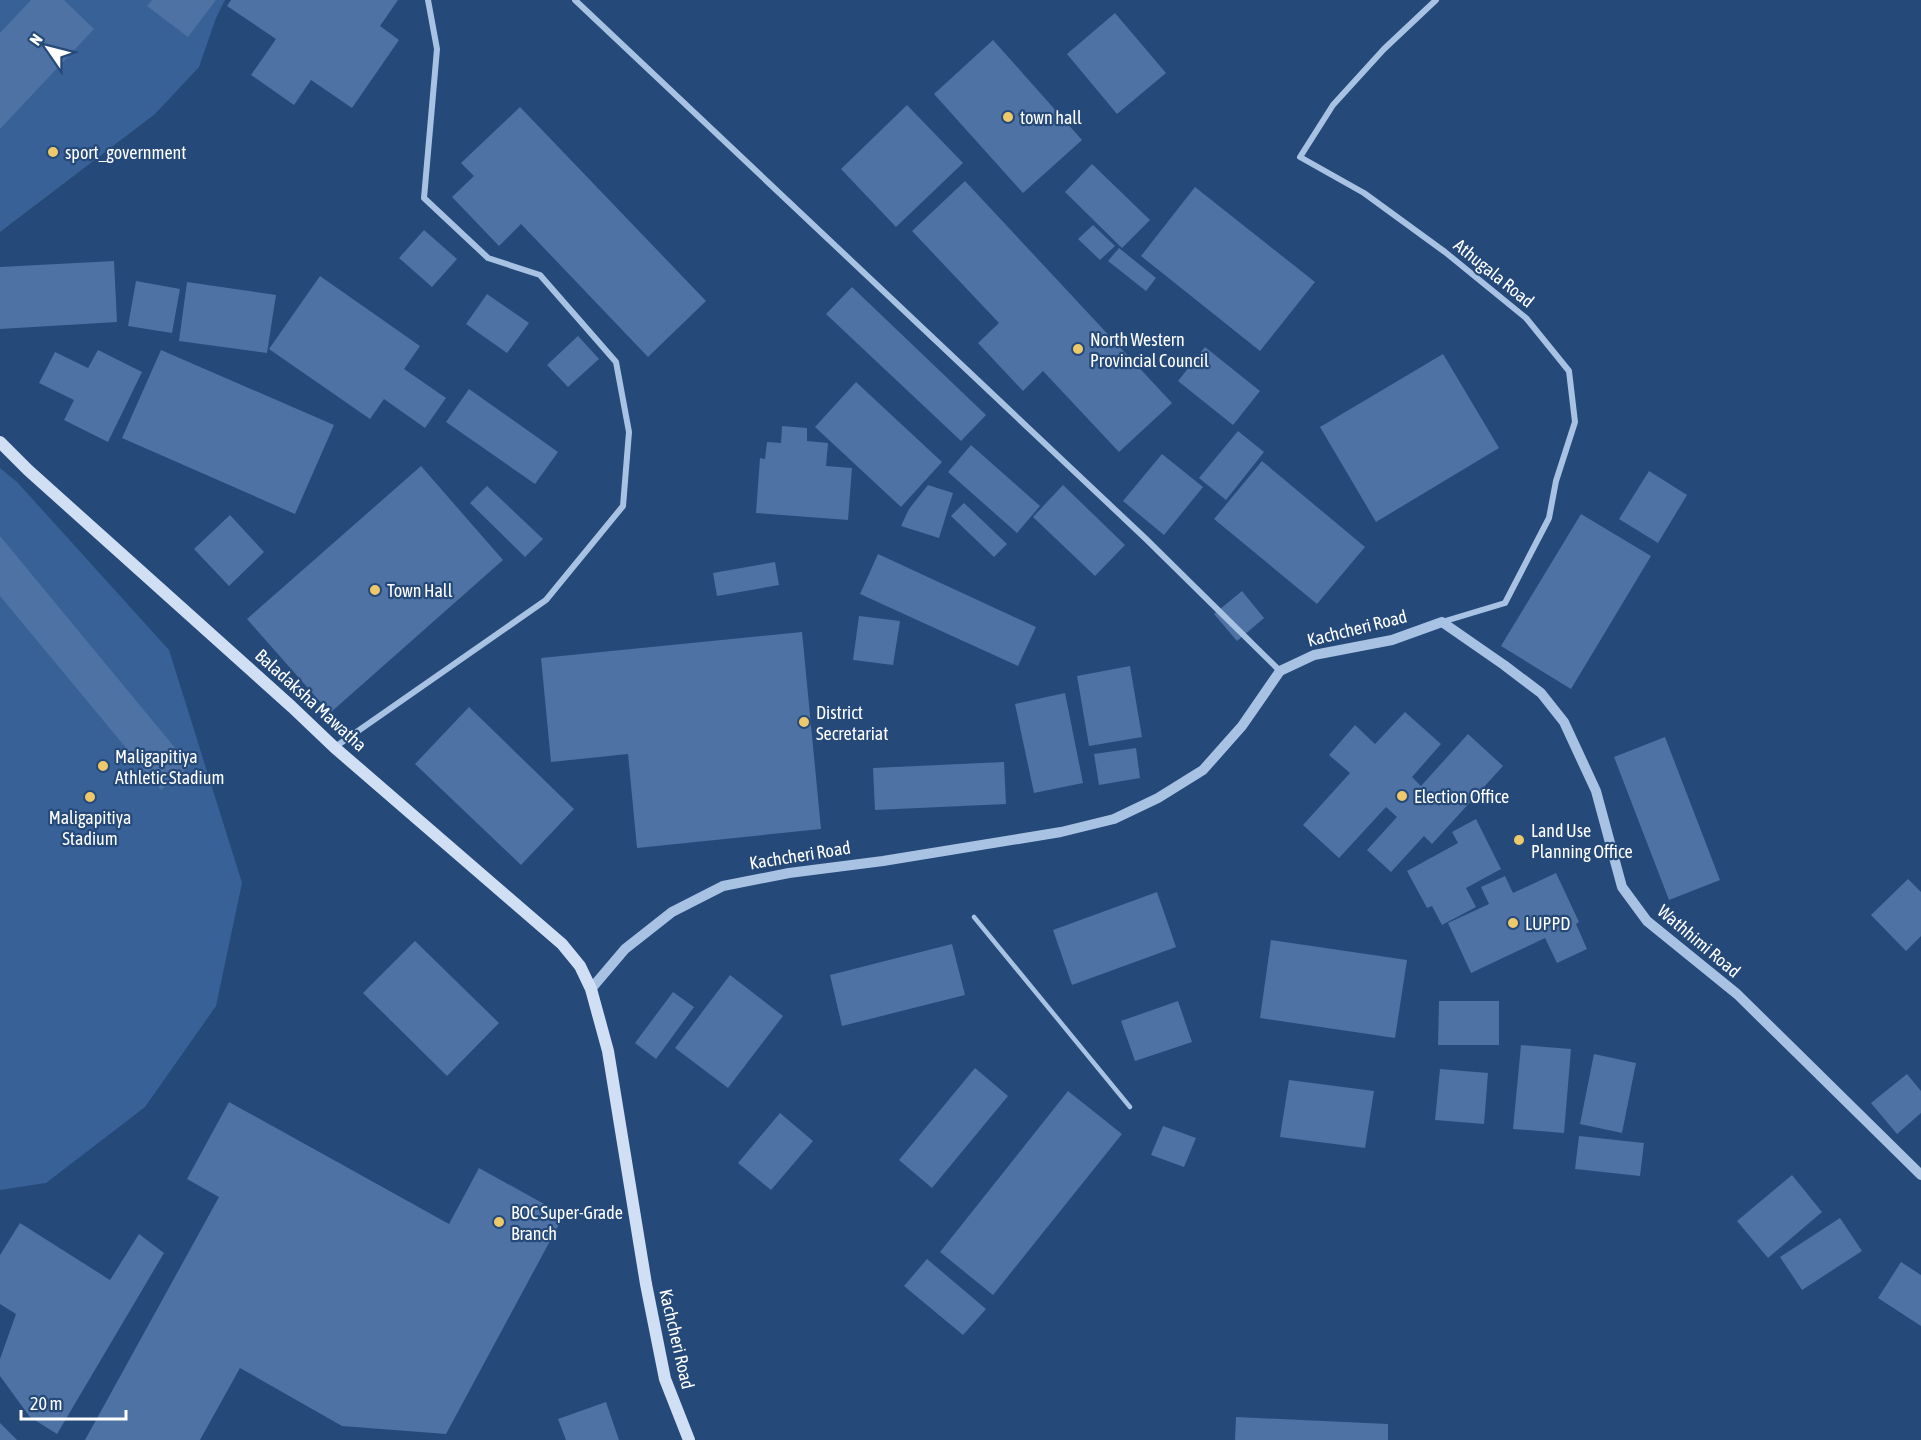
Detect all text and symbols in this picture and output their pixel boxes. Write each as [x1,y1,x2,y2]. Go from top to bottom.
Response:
north arrow [18,18,78,78]
text: N [26,30,46,48]
place label: town hall [1020,107,1082,128]
marker: town hall [1001,110,1015,124]
place label: sport_government [65,142,187,163]
marker: sport_government [46,145,60,159]
street label: Athugala Road [1450,234,1538,312]
place label: North Western Provincial Council [1090,329,1209,371]
marker: North Western Provincial Council [1071,342,1085,356]
place label: Town Hall [387,580,453,601]
marker: Town Hall [368,583,382,597]
street label: Kachcheri Road [1305,605,1409,651]
street label: Baladaksha Mawatha [251,645,371,755]
place label: District Secretariat [816,702,888,744]
marker: District Secretariat [797,715,811,729]
place label: Maligapitiya Athletic Stadium [115,746,224,788]
marker: Maligapitiya Athletic Stadium [96,759,110,773]
place label: Election Office [1414,786,1509,807]
marker: Election Office [1395,789,1409,803]
marker: Maligapitiya Stadium [83,790,97,804]
place label: Maligapitiya Stadium [49,807,131,849]
place label: Land Use Planning Office [1531,820,1633,862]
marker: Land Use Planning Office [1512,833,1526,847]
street label: Kachcheri Road [748,837,852,873]
street label: Wathhimi Road [1653,900,1745,982]
place label: LUPPD [1525,913,1570,934]
marker: LUPPD [1506,916,1520,930]
place label: BOC Super-Grade Branch [511,1202,623,1244]
marker: BOC Super-Grade Branch [492,1215,506,1229]
street label: Kachcheri Road [655,1287,699,1391]
scale bar [21,1383,126,1421]
text: 20 m [30,1393,62,1414]

